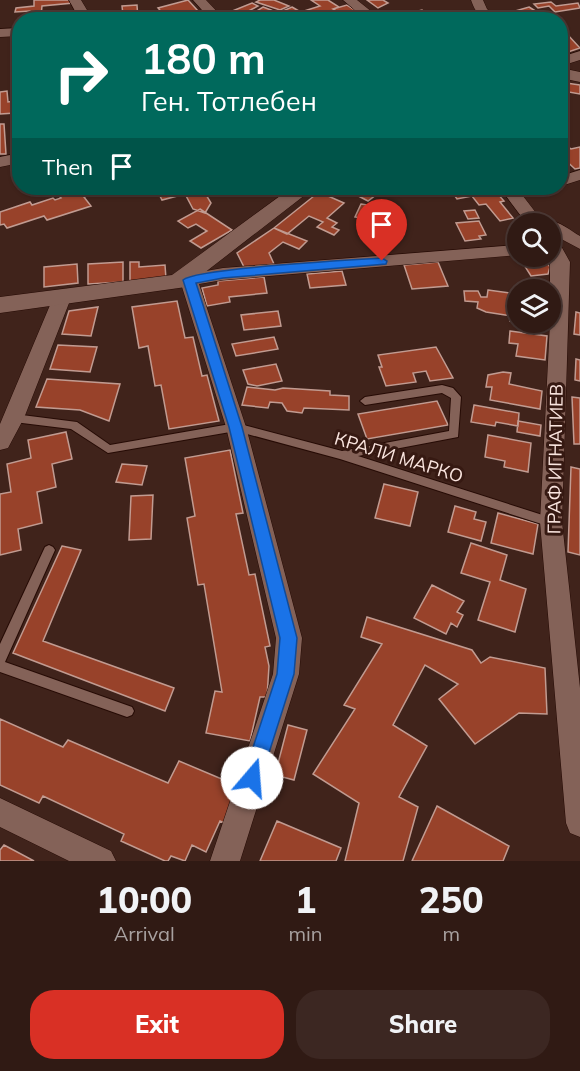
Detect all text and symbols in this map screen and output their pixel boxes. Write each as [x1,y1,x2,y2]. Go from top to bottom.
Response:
text: 180 m [141,32,266,85]
icon: right [42,36,120,114]
text: Ген. Тотлебен [141,84,317,118]
icon: arrive [105,150,138,183]
text: Then [42,153,93,181]
pin [356,199,407,261]
icon: arrive [365,208,398,241]
map controls [507,213,561,333]
button: search [507,213,561,267]
button: layers [507,279,561,333]
street label: ГРАФ ИГНАТИЕВ [542,384,568,534]
street label: КРАЛИ МАРКО [332,427,466,487]
position arrow [220,746,284,810]
text: 10:00 [96,877,192,922]
text: 1 [295,877,316,922]
text: 250 [419,877,484,922]
text: Arrival [114,921,175,946]
text: min [288,921,323,946]
text: m [442,921,460,946]
button: Exit [30,990,284,1059]
button: Share [296,990,550,1059]

